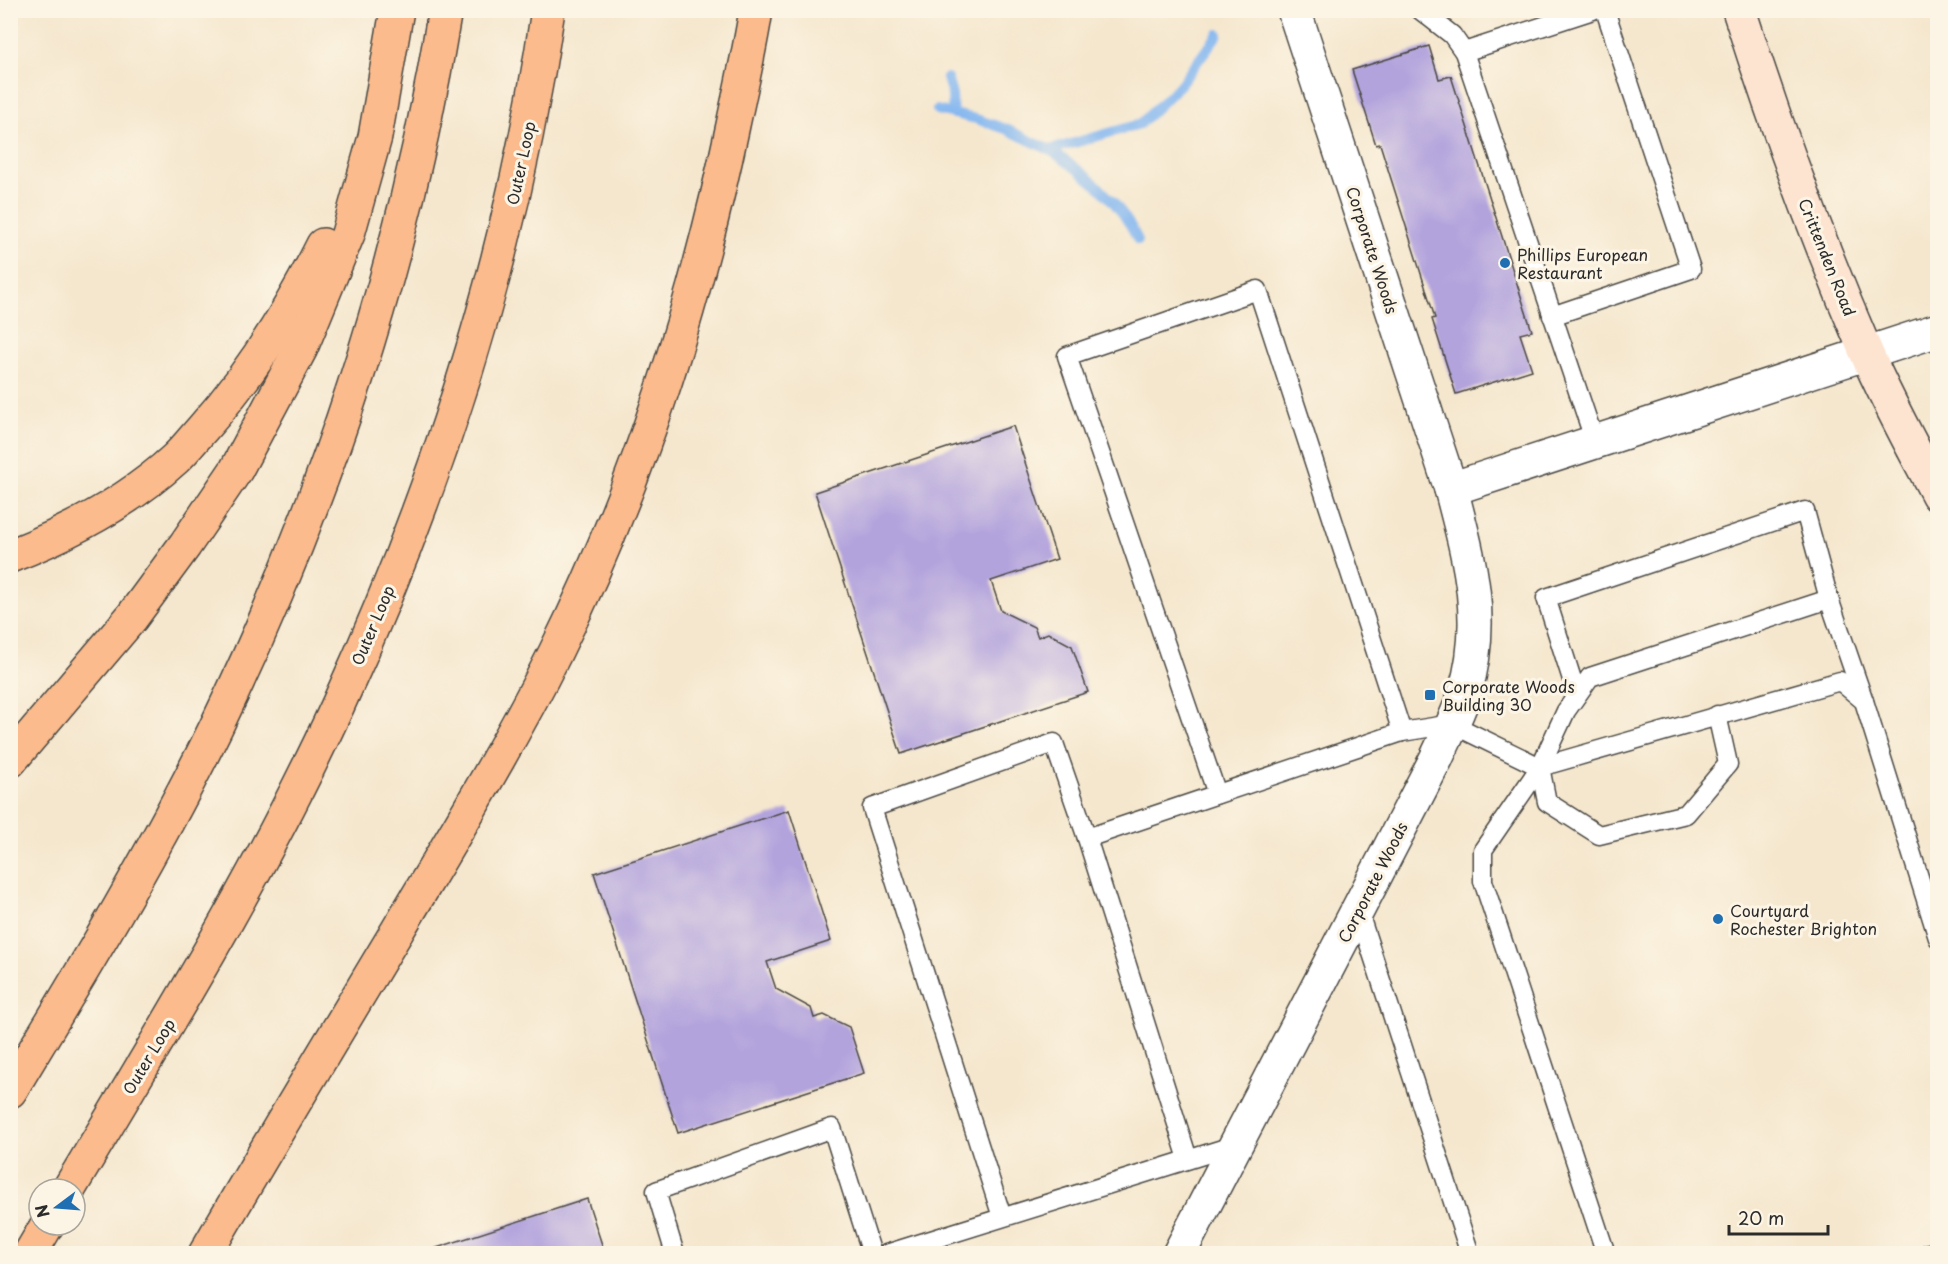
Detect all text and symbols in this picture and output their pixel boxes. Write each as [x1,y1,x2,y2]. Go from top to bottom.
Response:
street label: Outer Loop [499,119,541,207]
street label: Corporate Woods [1341,183,1405,317]
street label: Crittenden Road [1793,194,1863,320]
place label: Phillips European Restaurant [1517,242,1648,284]
marker: Phillips European Restaurant [1498,256,1512,270]
street label: Outer Loop [344,581,400,669]
place label: Corporate Woods Building 30 [1442,674,1575,716]
marker: Corporate Woods Building 30 [1423,688,1437,702]
street label: Corporate Woods [1331,817,1413,947]
place label: Courtyard Rochester Brighton [1730,898,1877,940]
marker: Courtyard Rochester Brighton [1711,912,1725,926]
street label: Outer Loop [116,1013,180,1099]
north arrow [27,1177,87,1237]
scale bar [1729,1198,1828,1236]
text: N [28,1202,55,1221]
text: 20 m [1738,1204,1784,1231]

